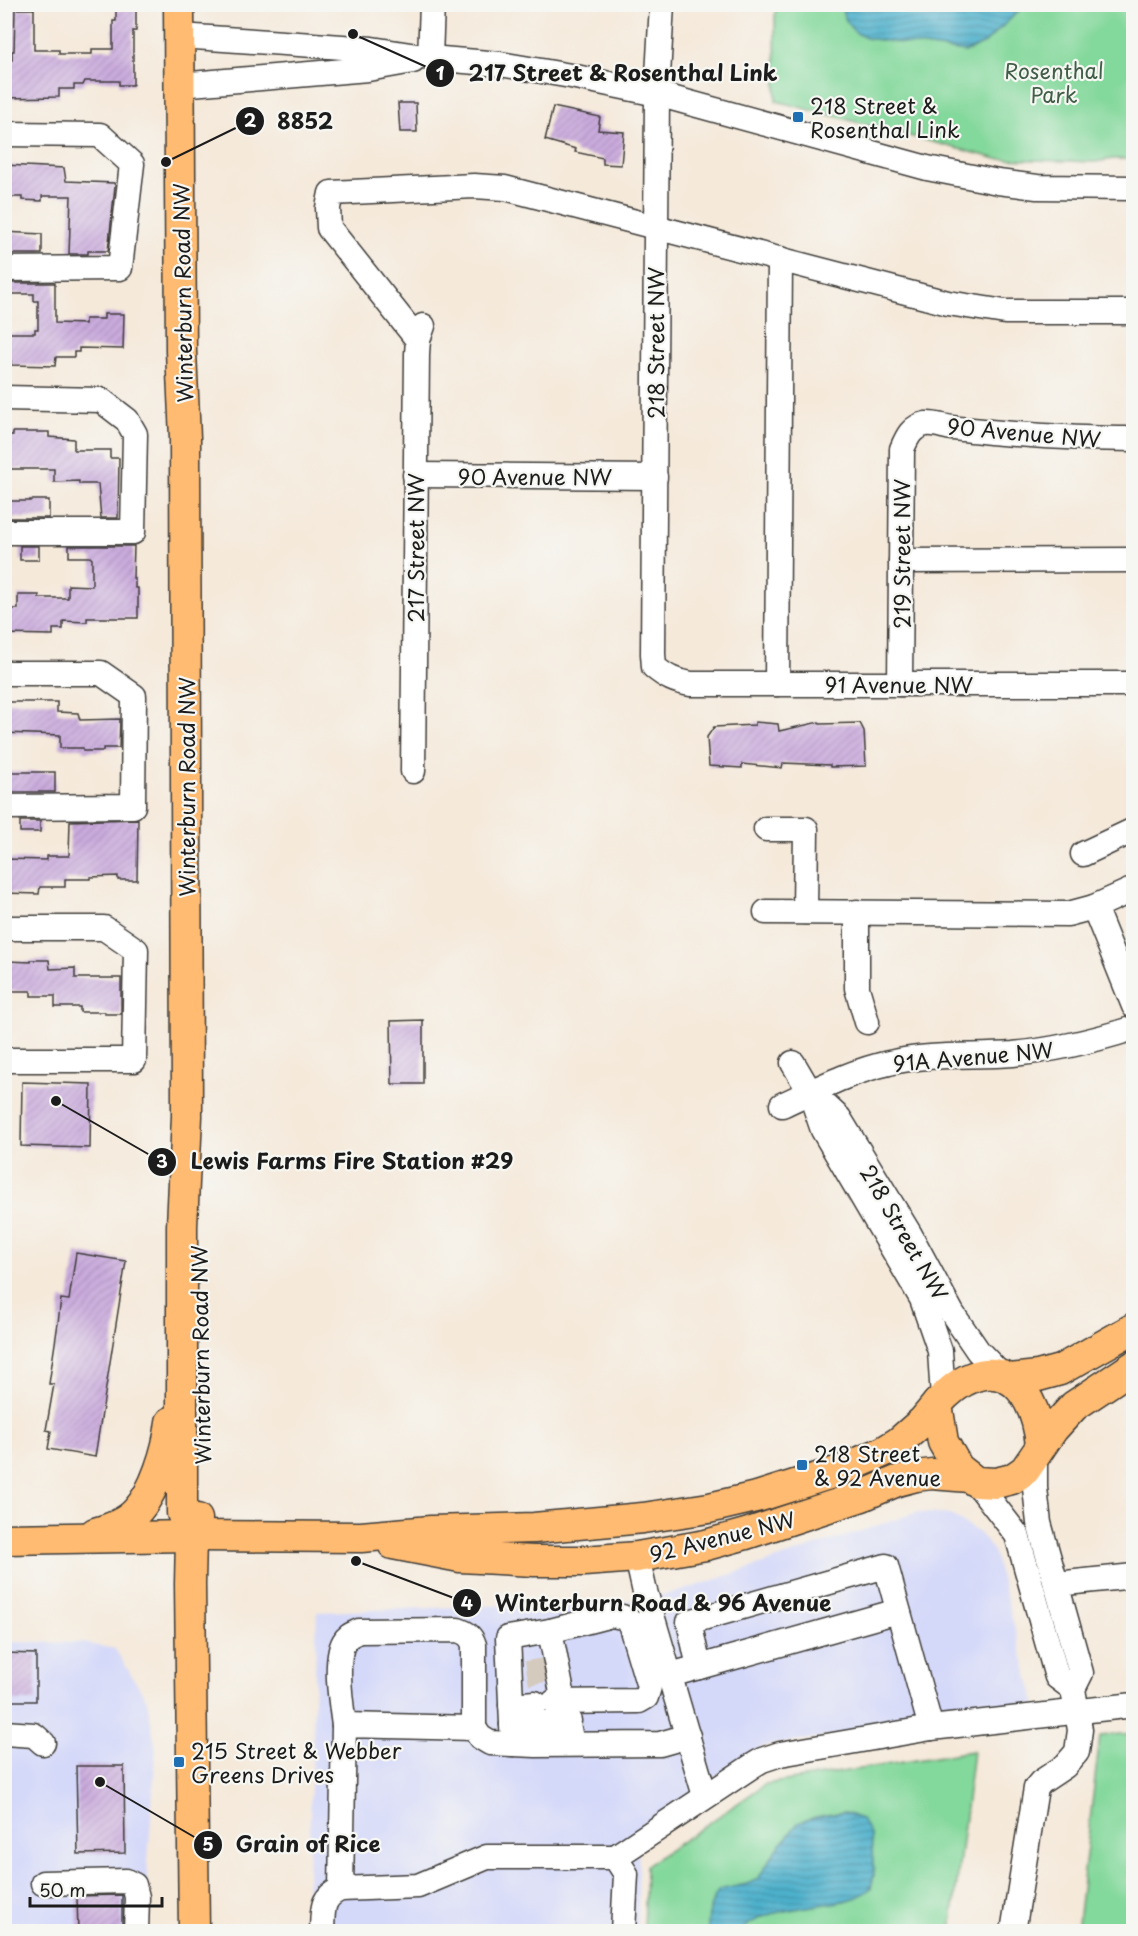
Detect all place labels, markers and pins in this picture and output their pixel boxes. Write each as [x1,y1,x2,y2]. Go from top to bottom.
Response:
callout: 217 Street & Rosenthal Link [425,53,791,93]
place label: 218 Street & Rosenthal Link [810,89,960,145]
callout: 8852 [235,101,345,141]
marker: 218 Street & Rosenthal Link [791,110,805,124]
callout: Lewis Farms Fire Station #29 [147,1142,526,1182]
place label: 218 Street & 92 Avenue [814,1437,941,1493]
marker: 218 Street & 92 Avenue [795,1458,809,1472]
callout: Winterburn Road & 96 Avenue [452,1583,844,1623]
place label: 215 Street & Webber Greens Drives [191,1734,402,1790]
marker: 215 Street & Webber Greens Drives [172,1755,186,1769]
callout: Grain of Rice [193,1825,393,1865]

